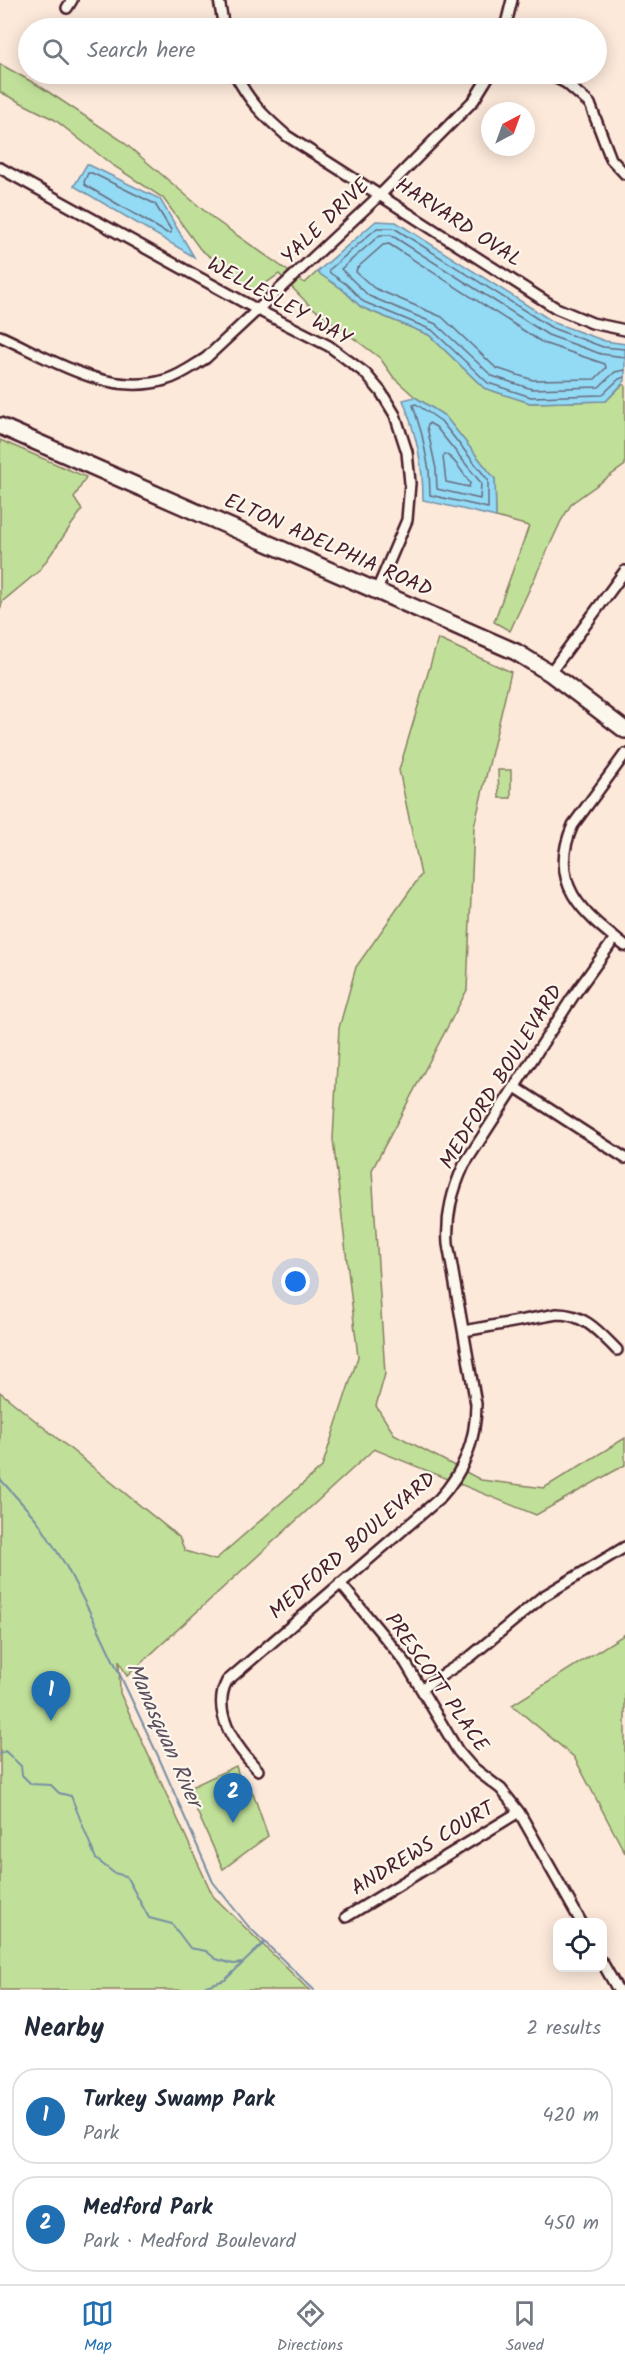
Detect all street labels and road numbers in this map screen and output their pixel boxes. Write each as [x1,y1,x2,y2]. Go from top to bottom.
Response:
street label: YALE DRIVE [274,170,379,273]
street label: HARVARD OVAL [388,170,528,276]
street label: WELLESLEY WAY [201,249,358,356]
street label: ELTON ADELPHIA ROAD [218,485,438,607]
street label: MEDFORD BOULEVARD [432,978,572,1176]
street label: MEDFORD BOULEVARD [262,1464,444,1628]
street label: PRESCOTT PLACE [375,1606,497,1760]
street label: ANDREWS COURT [345,1792,503,1905]

